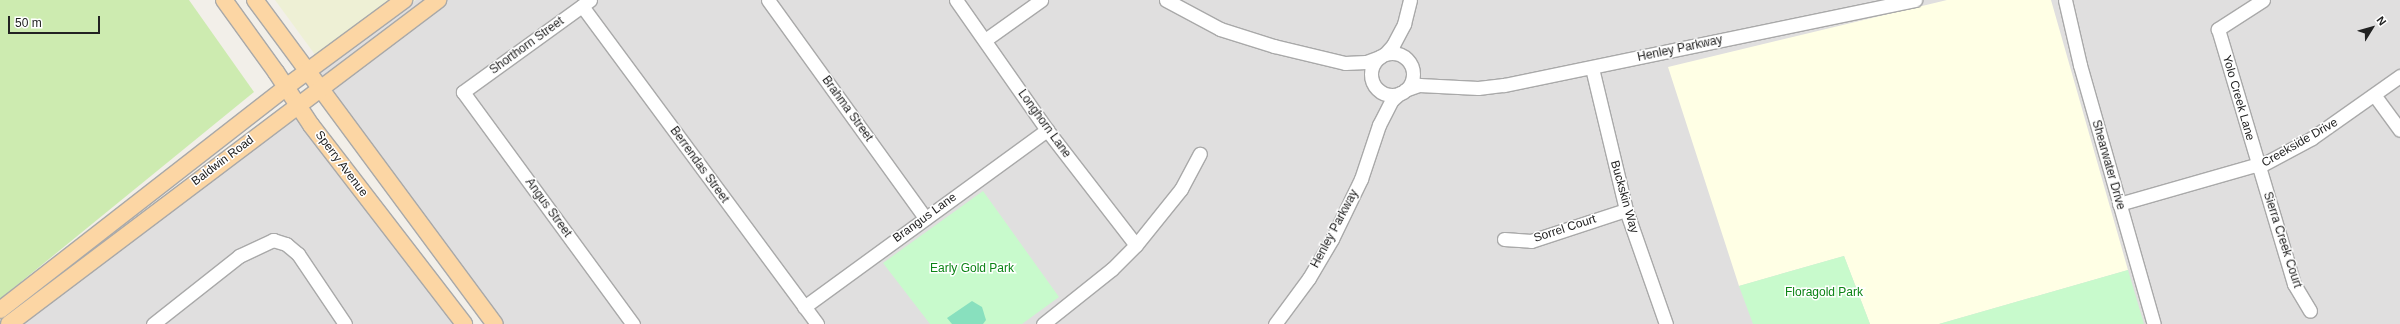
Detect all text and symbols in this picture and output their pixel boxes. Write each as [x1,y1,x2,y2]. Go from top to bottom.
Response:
scale bar [10,8,102,34]
north arrow [2352,8,2392,48]
street label: Shorthorn Street [487,14,567,78]
text: N [2374,14,2389,28]
text: 50 m [15,16,42,30]
street label: Henley Parkway [1636,33,1724,65]
street label: Yolo Creek Lane [2219,54,2257,142]
street label: Brahma Street [818,73,876,145]
street label: Longhorn Lane [1014,87,1074,161]
street label: Creekside Drive [2259,115,2341,171]
street label: Shearwater Drive [2088,118,2128,212]
street label: Berrendas Street [667,124,731,206]
street label: Sperry Avenue [311,128,371,200]
street label: Baldwin Road [189,133,257,189]
street label: Buckskin Way [1607,159,1641,235]
street label: Angus Street [522,176,574,240]
street label: Henley Parkway [1308,187,1362,271]
street label: Brangus Lane [891,190,959,246]
street label: Sierra Creek Court [2260,190,2304,290]
street label: Sorrel Court [1532,212,1598,246]
park label: Early Gold Park [930,262,1014,276]
park label: Floragold Park [1785,286,1863,300]

